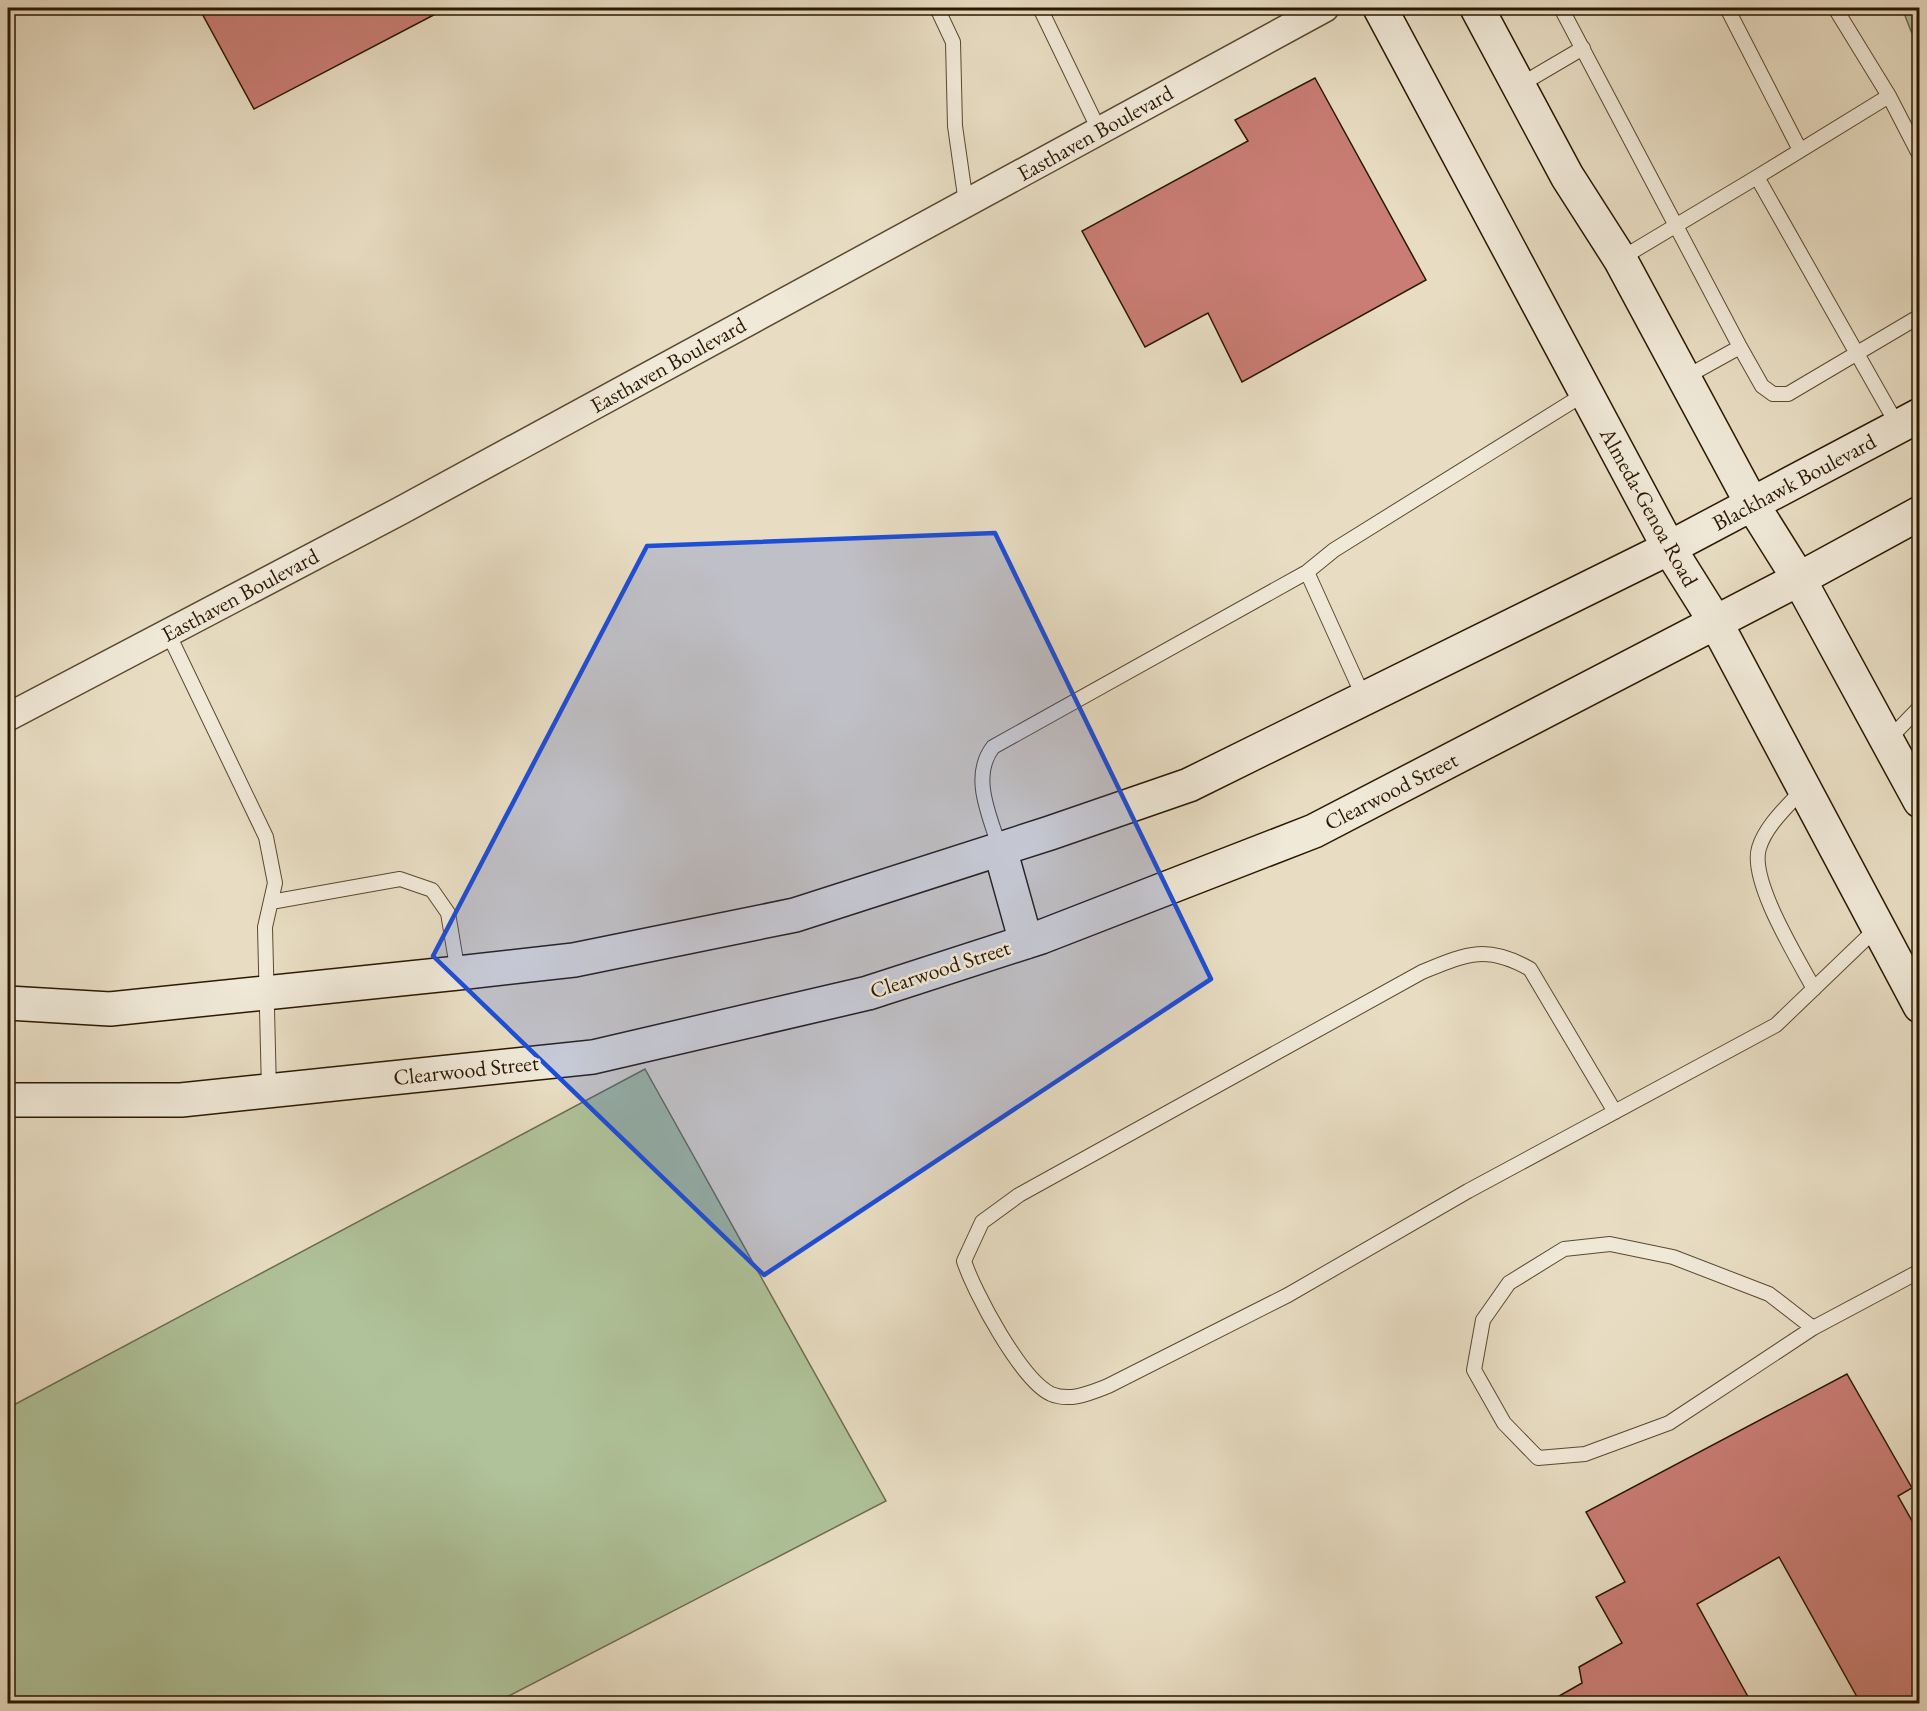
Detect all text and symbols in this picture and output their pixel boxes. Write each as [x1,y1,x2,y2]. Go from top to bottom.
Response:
street label: Easthaven Boulevard [1012,78,1179,188]
street label: Easthaven Boulevard [585,310,752,420]
street label: Almeda-Genoa Road [1593,421,1705,593]
street label: Blackhawk Boulevard [1707,426,1882,537]
street label: Easthaven Boulevard [156,541,324,649]
street label: Clearwood Street [1319,745,1463,837]
street label: Clearwood Street [866,933,1014,1005]
street label: Clearwood Street [392,1048,540,1092]

